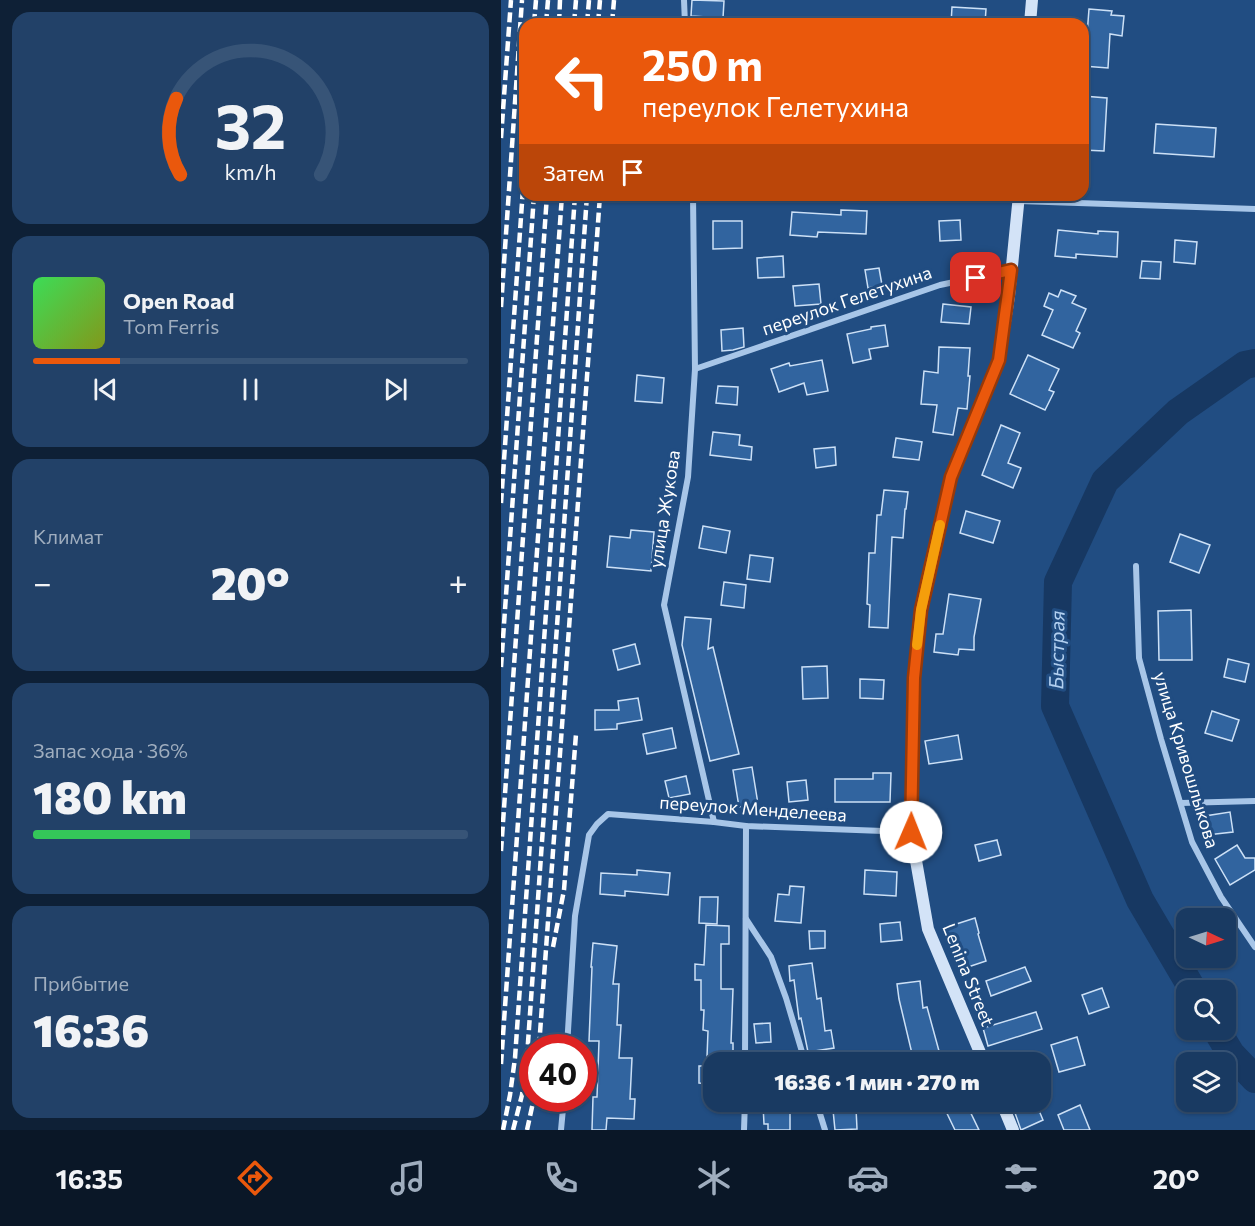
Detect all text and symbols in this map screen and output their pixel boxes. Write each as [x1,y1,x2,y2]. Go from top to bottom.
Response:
text: 250 m [642,38,763,90]
icon: left [543,42,621,120]
text: 32 [215,86,286,162]
text: переулок Гелетухина [642,90,909,123]
icon: arrive [616,156,649,189]
text: km/h [224,158,277,184]
text: Затем [543,159,604,186]
pin [950,252,1001,303]
street label: переулок Гелетухина [759,261,934,339]
icon: arrive [959,261,992,294]
text: Open Road [123,287,234,314]
text: Tom Ferris [123,314,219,338]
icon: previous [89,373,122,406]
icon: pause [234,373,267,406]
icon: next [379,373,412,406]
street label: улица Жукова [644,448,684,569]
text: Климат [33,524,103,548]
text: 20° [211,554,290,609]
text: − [33,561,52,602]
text: + [449,561,468,602]
water label: Быстрая [1043,610,1069,690]
street label: улица Кривошлыкова [1150,669,1224,851]
text: Запас хода · 36% [33,738,188,762]
text: 180 km [33,768,187,823]
street label: переулок Менделеева [659,790,847,826]
position arrow [879,800,943,864]
north arrow [1176,908,1236,968]
map controls [1176,908,1236,1112]
street label: Lenina Street [938,920,1000,1029]
text: Прибытие [33,971,129,995]
button: search [1176,980,1236,1040]
text: 16:36 [33,1001,149,1056]
speed limit sign: 40 [519,1034,597,1112]
button: layers [1176,1052,1236,1112]
text: 16:36 · 1 мин · 270 m [774,1068,980,1095]
icon: directions [234,1157,276,1199]
icon: music [387,1157,429,1199]
icon: phone [540,1157,582,1199]
icon: climate [693,1157,735,1199]
icon: car [847,1157,889,1199]
icon: filters [1000,1157,1042,1199]
text: 16:35 [56,1162,123,1195]
text: 20° [1153,1162,1199,1195]

